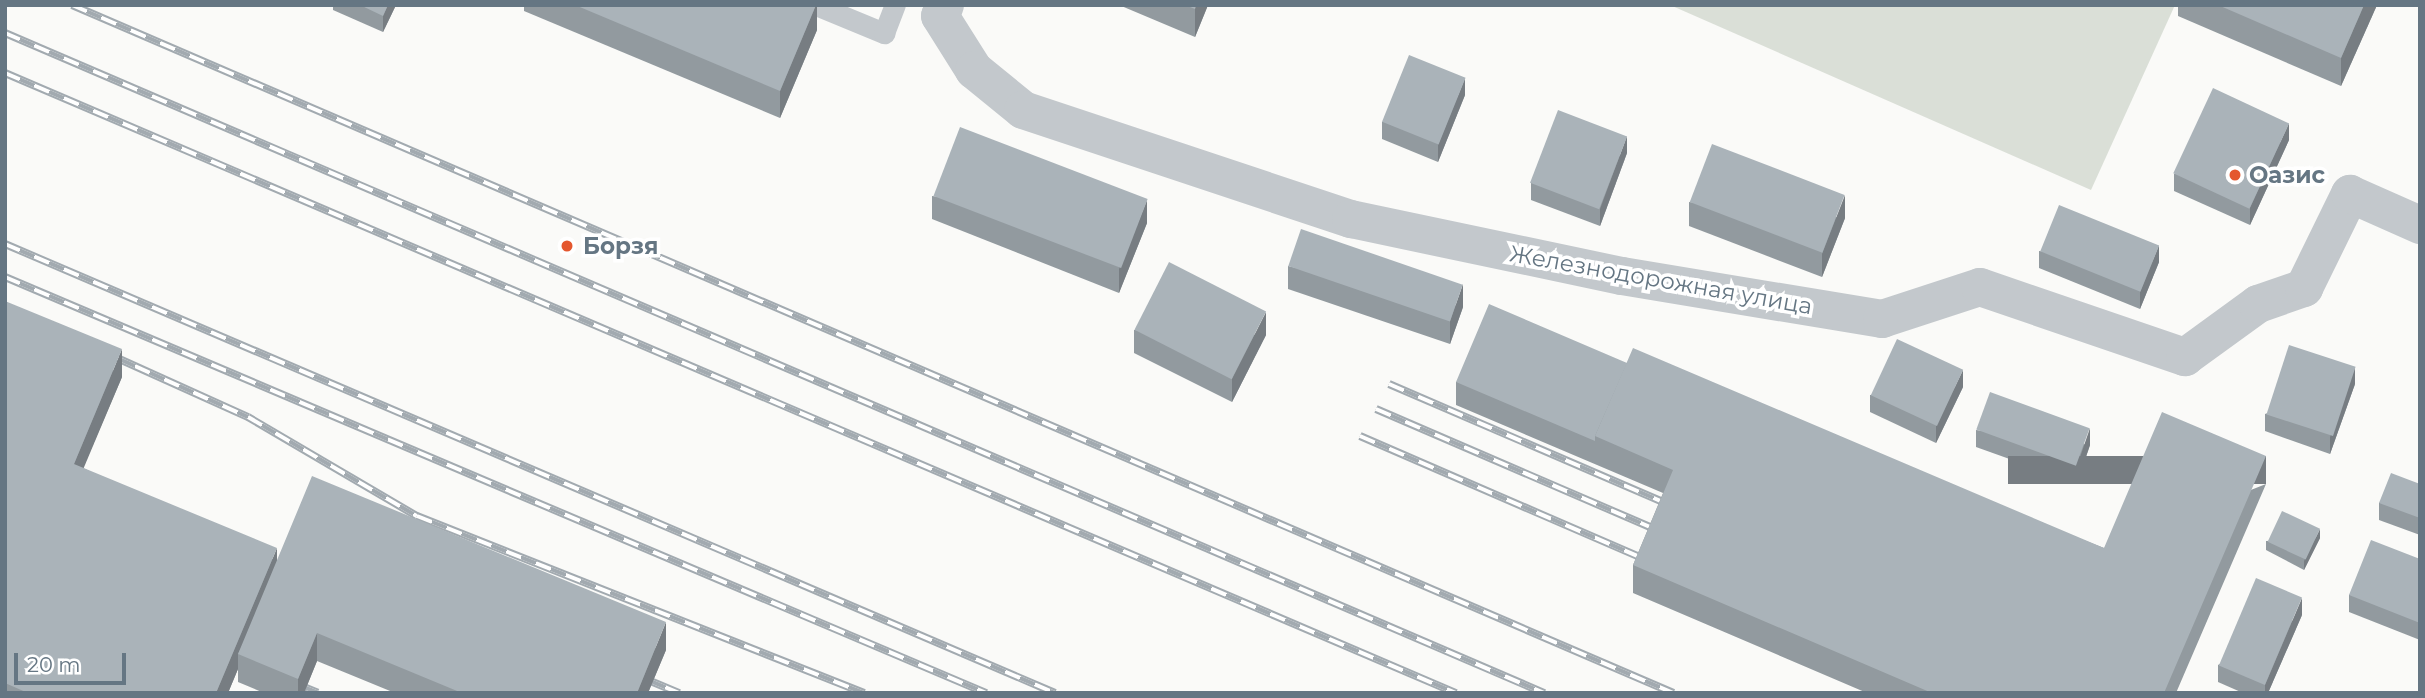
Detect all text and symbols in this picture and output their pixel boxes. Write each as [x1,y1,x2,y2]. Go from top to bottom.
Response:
place label: Оазис [2249,161,2325,189]
marker: Оазис [2227,167,2243,183]
place label: Борзя [583,232,658,260]
marker: Борзя [557,236,577,256]
street label: Железнодорожная улица [1507,240,1815,320]
scale bar [18,638,130,682]
text: 20 m [27,652,81,677]

